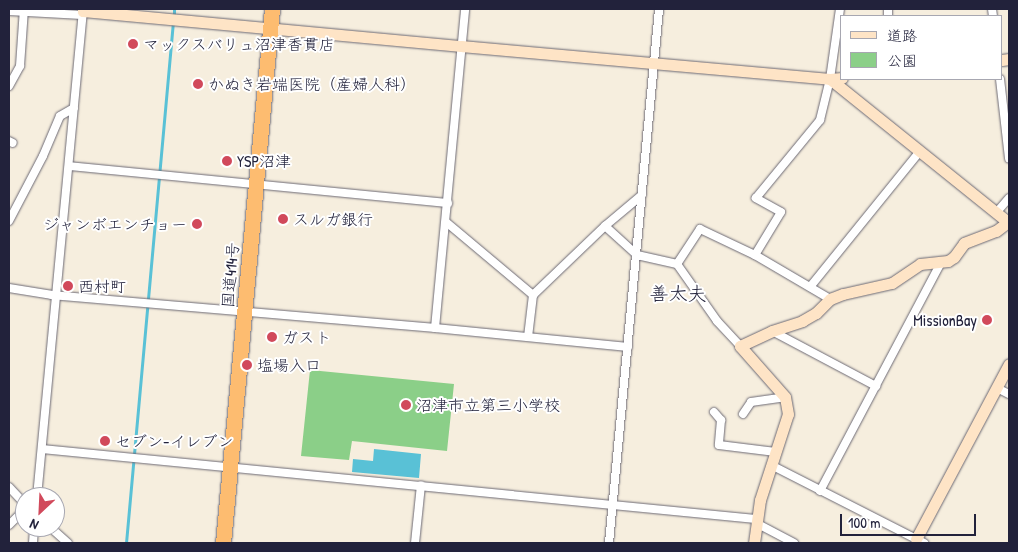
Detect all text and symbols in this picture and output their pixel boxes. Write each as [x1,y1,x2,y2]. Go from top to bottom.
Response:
legend [840,15,1003,80]
text: 道路 [887,25,917,46]
place label: マックスバリュ沼津香貫店 [143,34,335,54]
marker: マックスバリュ沼津香貫店 [127,38,139,50]
text: 公園 [887,50,917,71]
place label: かぬき岩端医院（産婦人科） [208,74,416,94]
marker: かぬき岩端医院（産婦人科） [192,78,204,90]
place label: YSP沼津 [237,151,291,171]
marker: YSP沼津 [221,155,233,167]
place label: スルガ銀行 [293,209,373,229]
marker: スルガ銀行 [277,213,289,225]
place label: ジャンボエンチョー [43,214,187,234]
marker: ジャンボエンチョー [191,218,203,230]
street label: 国道414号 [218,241,242,309]
place label: 西村町 [78,276,126,296]
marker: 西村町 [62,280,74,292]
district label: 善太夫 [650,283,706,305]
place label: MissionBay [913,310,977,330]
marker: MissionBay [981,314,993,326]
place label: ガスト [282,327,330,347]
marker: ガスト [266,331,278,343]
place label: 塩場入口 [257,355,321,375]
marker: 塩場入口 [241,359,253,371]
place label: 沼津市立第三小学校 [416,395,560,415]
marker: 沼津市立第三小学校 [400,399,412,411]
place label: セブン-イレブン [115,431,233,451]
marker: セブン-イレブン [99,435,111,447]
north arrow [15,487,65,537]
scale bar [843,504,979,536]
text: 100 m [848,512,881,533]
text: N [26,515,41,535]

